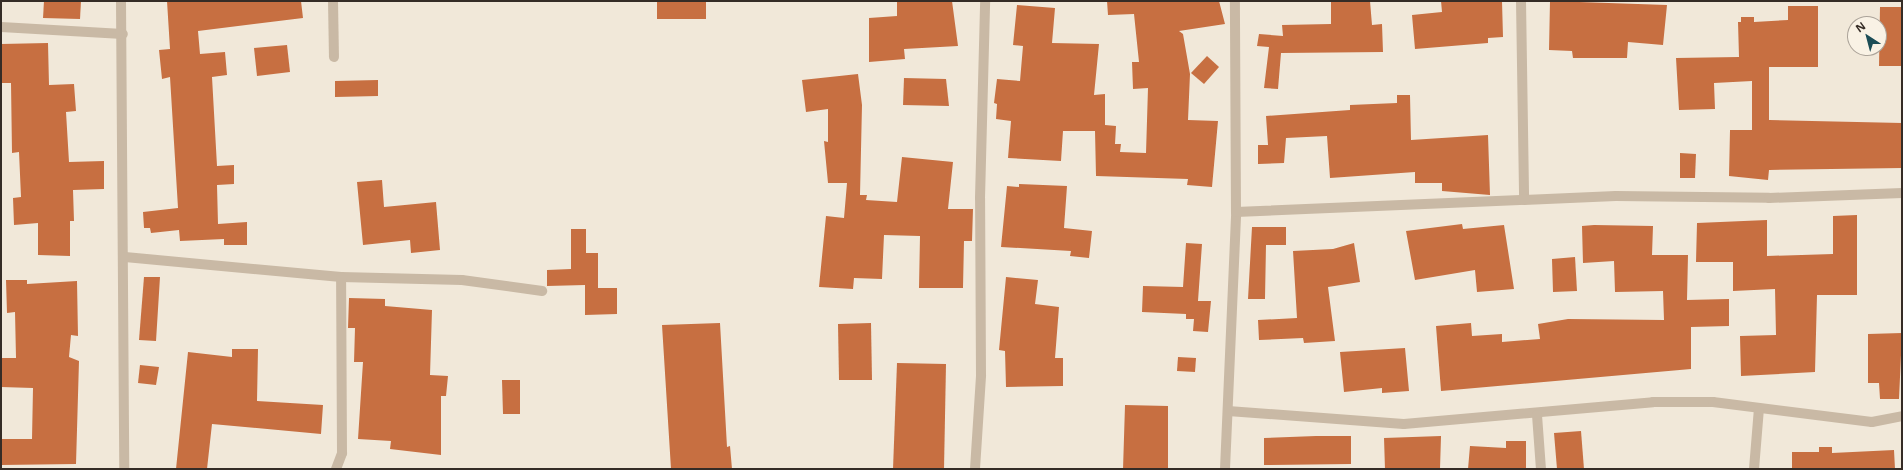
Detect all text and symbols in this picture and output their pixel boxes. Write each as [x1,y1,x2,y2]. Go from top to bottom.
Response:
north arrow [1847,16,1887,56]
text: N [1852,18,1868,35]

